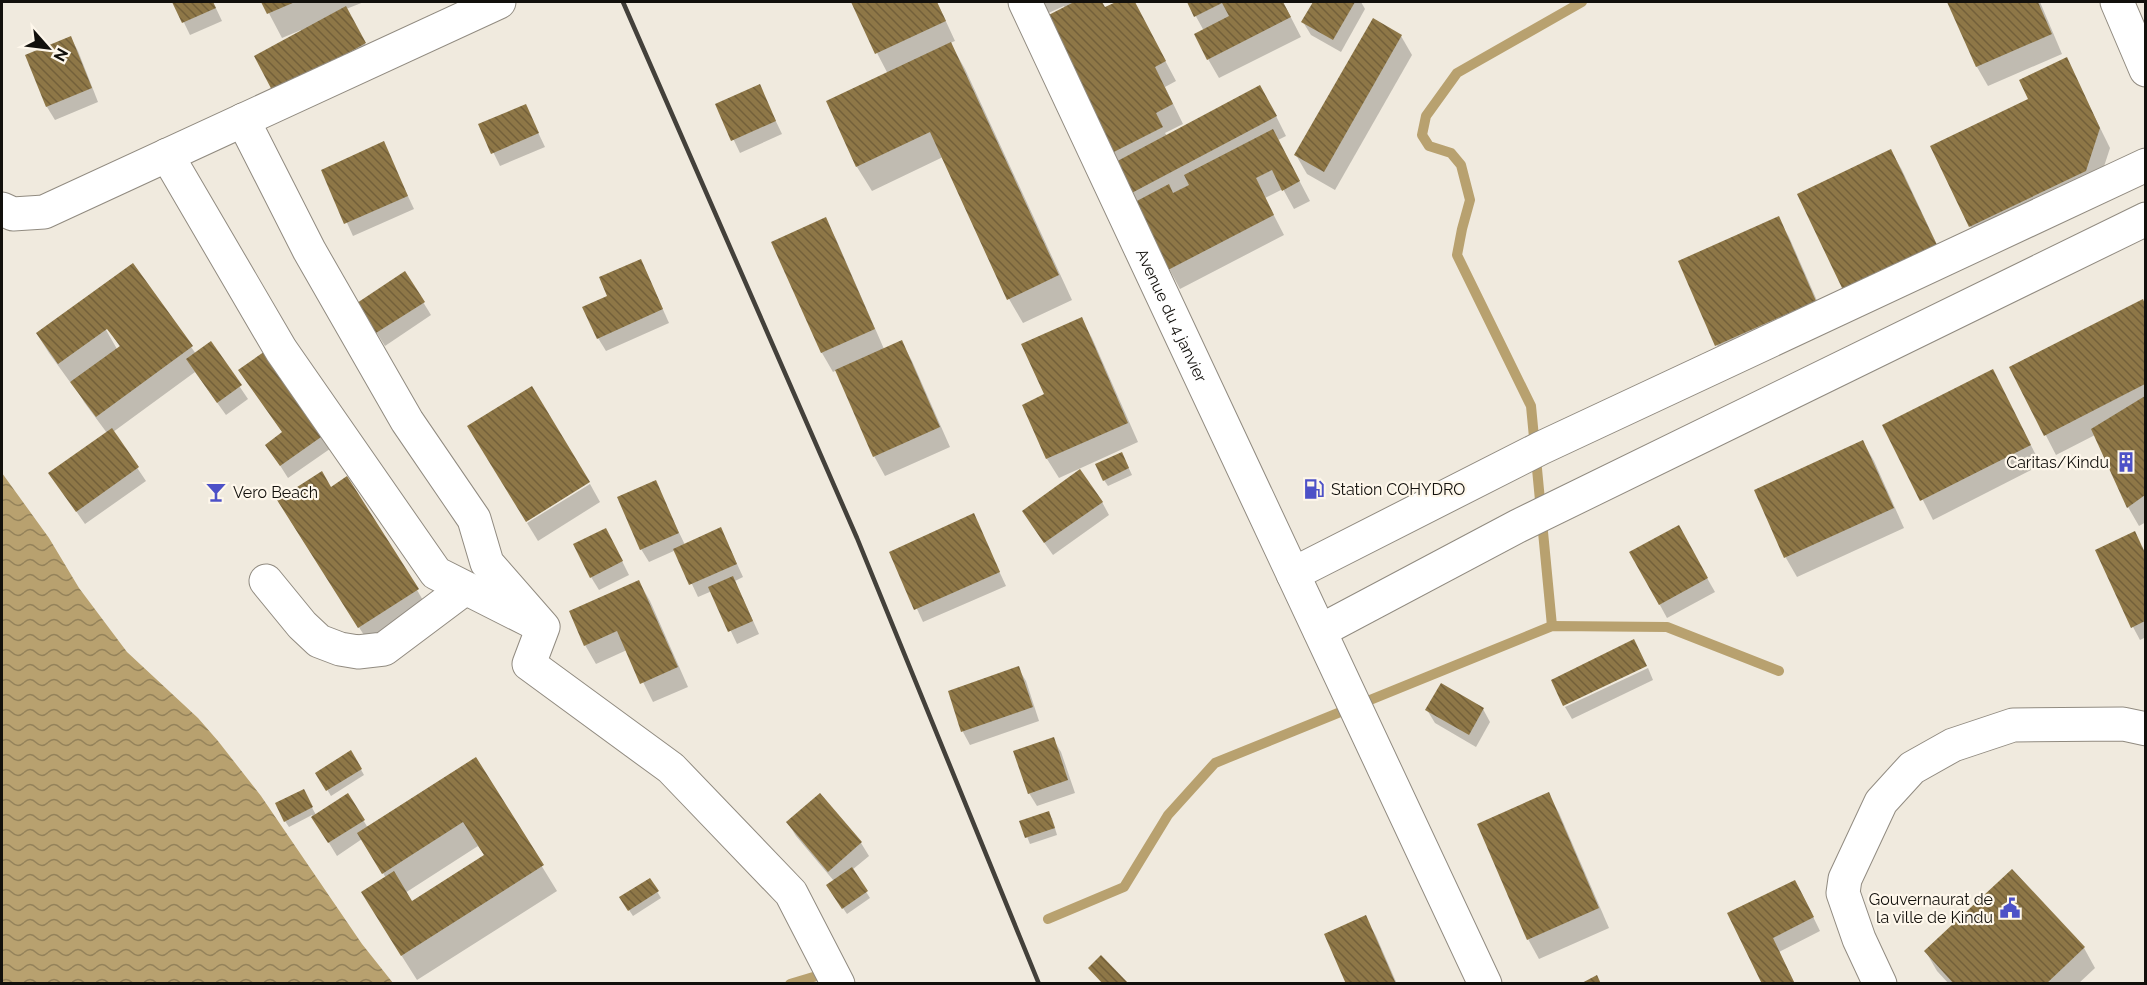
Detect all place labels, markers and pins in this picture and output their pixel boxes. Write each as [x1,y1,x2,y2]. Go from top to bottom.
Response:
building icon: Caritas/Kindu [2114,450,2138,474]
place label: Caritas/Kindu [2006,453,2109,472]
fuel station icon: Station COHYDRO [1302,477,1326,501]
bar icon: Vero Beach [204,480,228,504]
place label: Station COHYDRO [1331,480,1465,499]
place label: Vero Beach [233,483,318,502]
place label: Gouvernaurat de la ville de Kindu [1869,890,1993,927]
public building icon: Gouvernaurat de la ville de Kindu [1998,896,2022,920]

